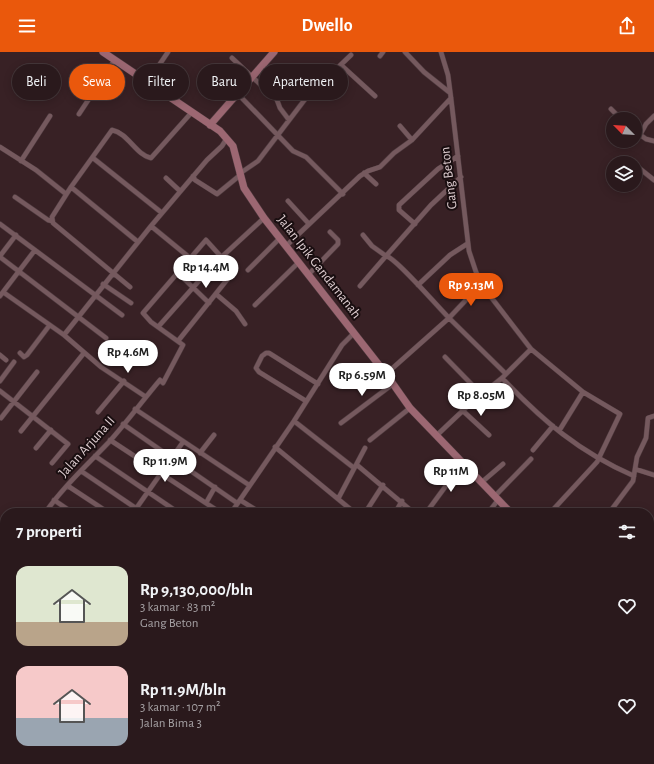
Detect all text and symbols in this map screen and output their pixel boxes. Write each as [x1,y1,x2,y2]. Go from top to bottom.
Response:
icon: menu [16,15,38,37]
icon: share [616,15,638,37]
text: Dwello [301,17,353,35]
chip: Beli [12,64,61,100]
chip: Sewa [69,64,125,100]
chip: Filter [133,64,189,100]
chip: Baru [197,64,251,100]
chip: Apartemen [259,64,348,100]
north arrow [606,112,642,148]
map controls [606,112,642,192]
street label: Gang Beton [438,146,460,210]
button: layers [606,156,642,192]
street label: Jalan Ipik Gandamanah [274,213,364,321]
pin: Rp 14.4M [165,255,247,289]
text: Rp 14.4M [182,261,230,274]
pin: Rp 9.13M [430,273,512,307]
text: Rp 9.13M [448,279,494,292]
pin: Rp 4.6M [91,340,165,374]
text: Rp 4.6M [107,346,149,359]
pin: Rp 6.59M [321,363,403,397]
text: Rp 6.59M [338,369,386,382]
pin: Rp 8.05M [440,383,522,417]
text: Rp 8.05M [457,389,505,402]
street label: Jalan Arjuna II [56,414,118,480]
pin: Rp 11.9M [124,449,206,483]
text: Rp 11.9M [142,455,188,468]
pin: Rp 11M [418,459,484,493]
text: Rp 11M [433,465,469,478]
icon: filters [616,521,638,543]
text: 7 properti [16,523,82,540]
text: Rp 9,130,000/bln [140,581,253,598]
icon: home [48,582,96,630]
icon: heart [616,595,638,617]
text: 3 kamar · 83 m² [140,601,215,614]
text: Gang Beton [140,617,199,630]
text: Rp 11.9M/bln [140,681,226,698]
icon: home [48,682,96,730]
icon: heart [616,695,638,717]
text: 3 kamar · 107 m² [140,701,221,714]
text: Jalan Bima 3 [140,717,202,730]

